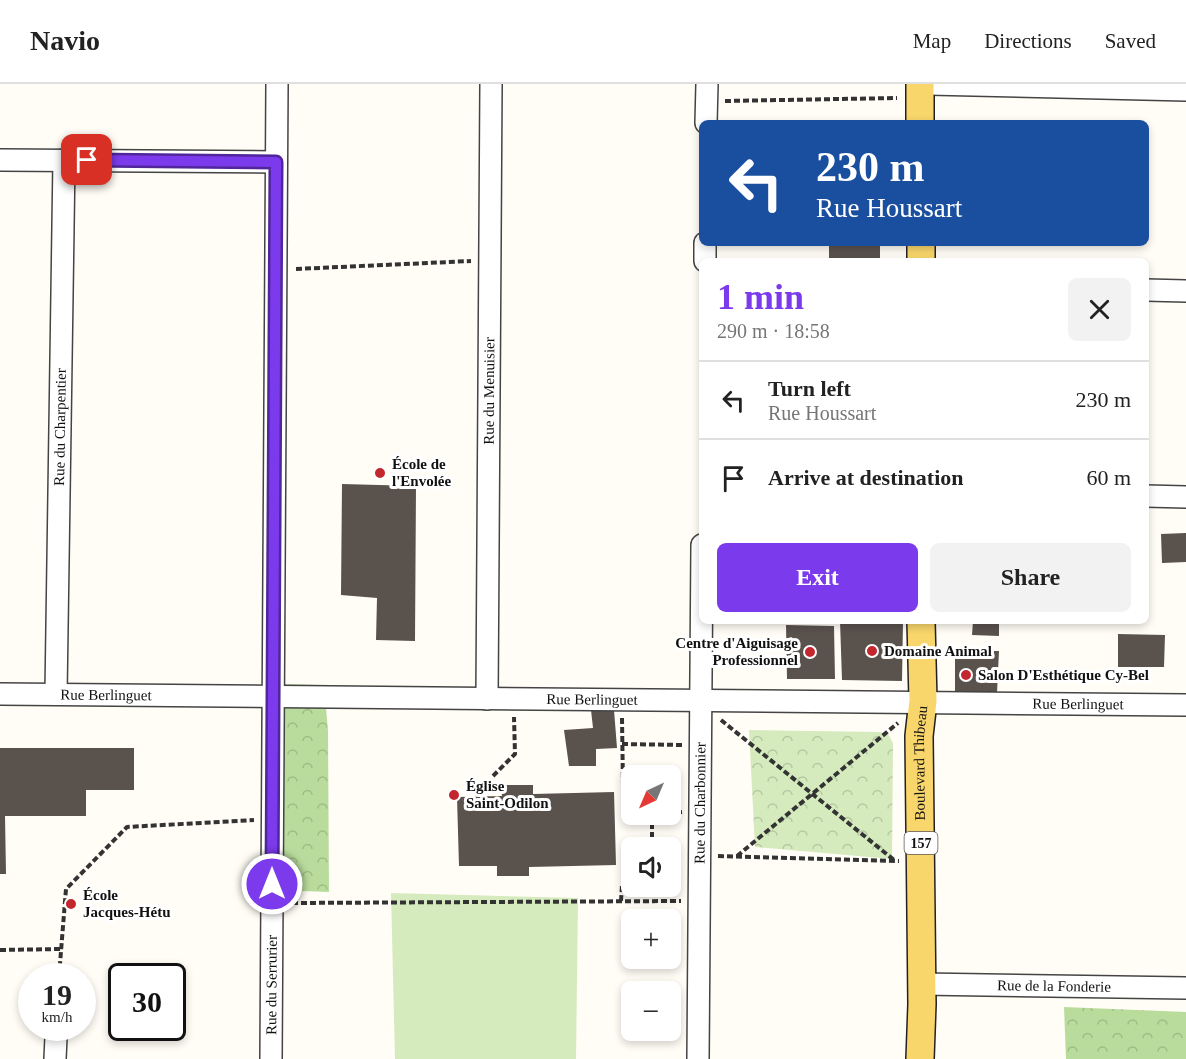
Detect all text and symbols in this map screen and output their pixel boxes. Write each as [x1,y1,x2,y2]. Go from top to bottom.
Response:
text: Navio [30,25,100,56]
text: Map [913,29,951,53]
text: Directions [984,29,1072,53]
text: Saved [1105,29,1156,53]
pin [61,134,112,185]
icon: arrive [70,143,103,176]
icon: left [717,144,795,222]
text: 230 m [816,144,925,190]
text: Rue Houssart [816,193,962,223]
text: 1 min [717,277,804,317]
button: close [1068,278,1131,341]
text: 290 m · 18:58 [717,320,830,342]
street label: Rue du Menuisier [481,337,497,445]
street label: Rue du Charpentier [51,368,69,486]
text: Turn left [768,376,851,401]
icon: left [717,384,750,417]
text: 230 m [1075,387,1131,412]
text: Rue Houssart [768,402,876,424]
place label: École de l'Envolée [392,456,452,489]
icon: arrive [717,462,750,495]
text: Arrive at destination [768,465,964,490]
text: 60 m [1086,465,1131,490]
marker: École de l'Envolée [373,466,387,480]
button: Exit [717,543,918,612]
button: Share [930,543,1131,612]
place label: Centre d'Aiguisage Professionnel [675,635,798,668]
place label: Domaine Animal [884,643,992,659]
marker: Domaine Animal [865,644,879,658]
marker: Centre d'Aiguisage Professionnel [803,645,817,659]
place label: Salon D'Esthétique Cy-Bel [978,667,1149,683]
marker: Salon D'Esthétique Cy-Bel [959,668,973,682]
street label: Rue Berlinguet [60,687,153,703]
street label: Rue Berlinguet [546,691,639,708]
street label: Rue Berlinguet [1032,696,1125,712]
street label: Boulevard Thibeau [911,704,930,821]
street label: Rue du Charbonnier [692,742,708,864]
north arrow [621,765,681,825]
map controls [621,765,681,1041]
place label: Église Saint-Odilon [466,778,549,811]
marker: Église Saint-Odilon [447,788,461,802]
road number: 157 [904,832,938,854]
button: sound [621,837,681,897]
position arrow [240,852,304,916]
place label: École Jacques-Hétu [83,887,171,920]
marker: École Jacques-Hétu [64,897,78,911]
button: + [621,909,681,969]
street label: Rue du Serrurier [263,935,280,1035]
speed limit sign: 30 [108,963,186,1041]
street label: Rue de la Fonderie [997,977,1111,995]
text: 19 [42,978,72,1011]
button: − [621,981,681,1041]
text: km/h [42,1009,72,1025]

